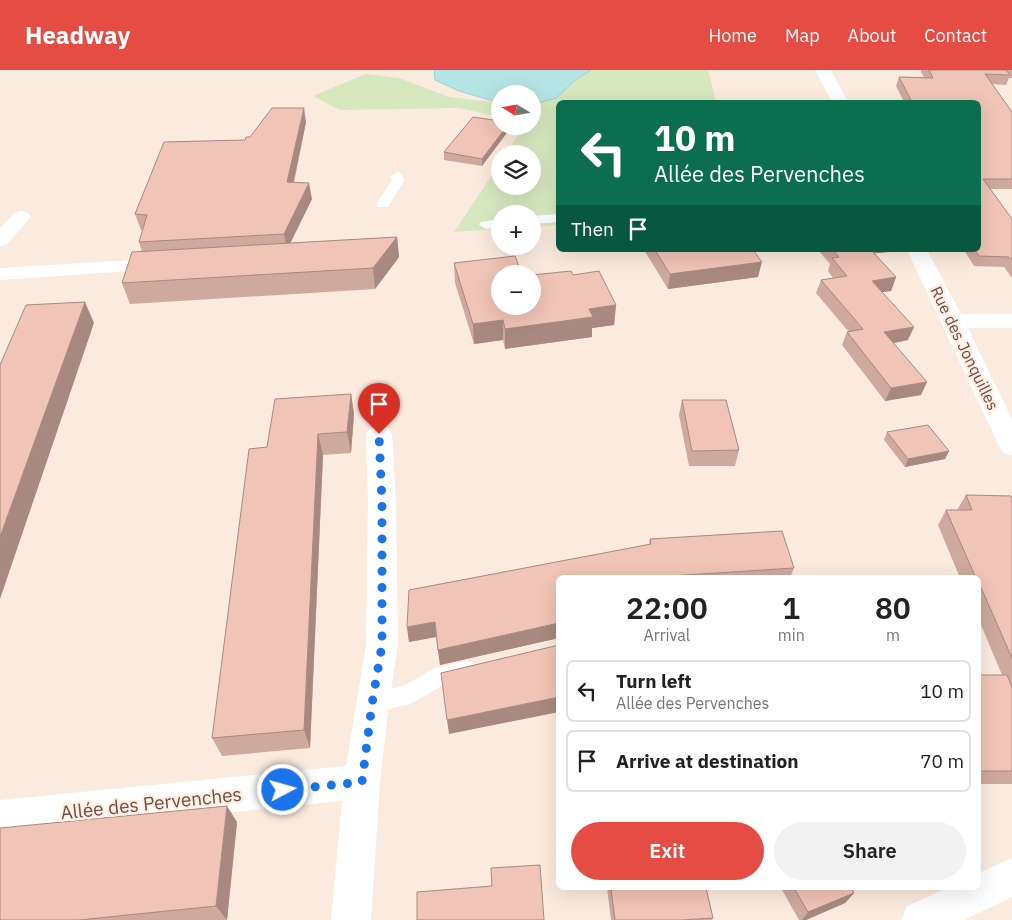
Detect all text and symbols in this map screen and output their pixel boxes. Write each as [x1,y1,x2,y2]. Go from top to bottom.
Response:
text: Headway [25,19,130,51]
text: Home [709,24,757,47]
text: Map [785,24,820,47]
text: About [848,24,896,47]
text: Contact [924,24,987,47]
north arrow [491,85,541,135]
map controls [491,85,541,315]
text: 10 m [654,115,736,161]
icon: left [571,120,636,185]
button: layers [491,145,541,195]
text: Allée des Pervenches [654,159,865,188]
button: + [491,205,541,255]
icon: arrive [624,215,652,243]
text: Then [571,217,614,241]
button: − [491,265,541,315]
street label: Rue des Jonquilles [926,283,1004,413]
pin [358,383,400,434]
icon: arrive [365,390,393,418]
text: 22:00 [626,588,708,627]
text: 1 [782,588,800,627]
text: 80 [875,588,911,627]
text: Arrival [644,625,690,645]
text: min [778,625,805,645]
text: m [886,625,900,645]
text: Turn left [616,669,692,693]
icon: left [573,677,601,705]
text: 10 m [920,679,964,703]
text: Allée des Pervenches [616,693,769,713]
icon: arrive [573,747,601,775]
text: Arrive at destination [616,749,799,773]
text: 70 m [920,749,964,773]
position arrow [256,763,308,815]
street label: Allée des Pervenches [59,782,243,824]
button: Exit [571,822,764,880]
button: Share [774,822,966,880]

